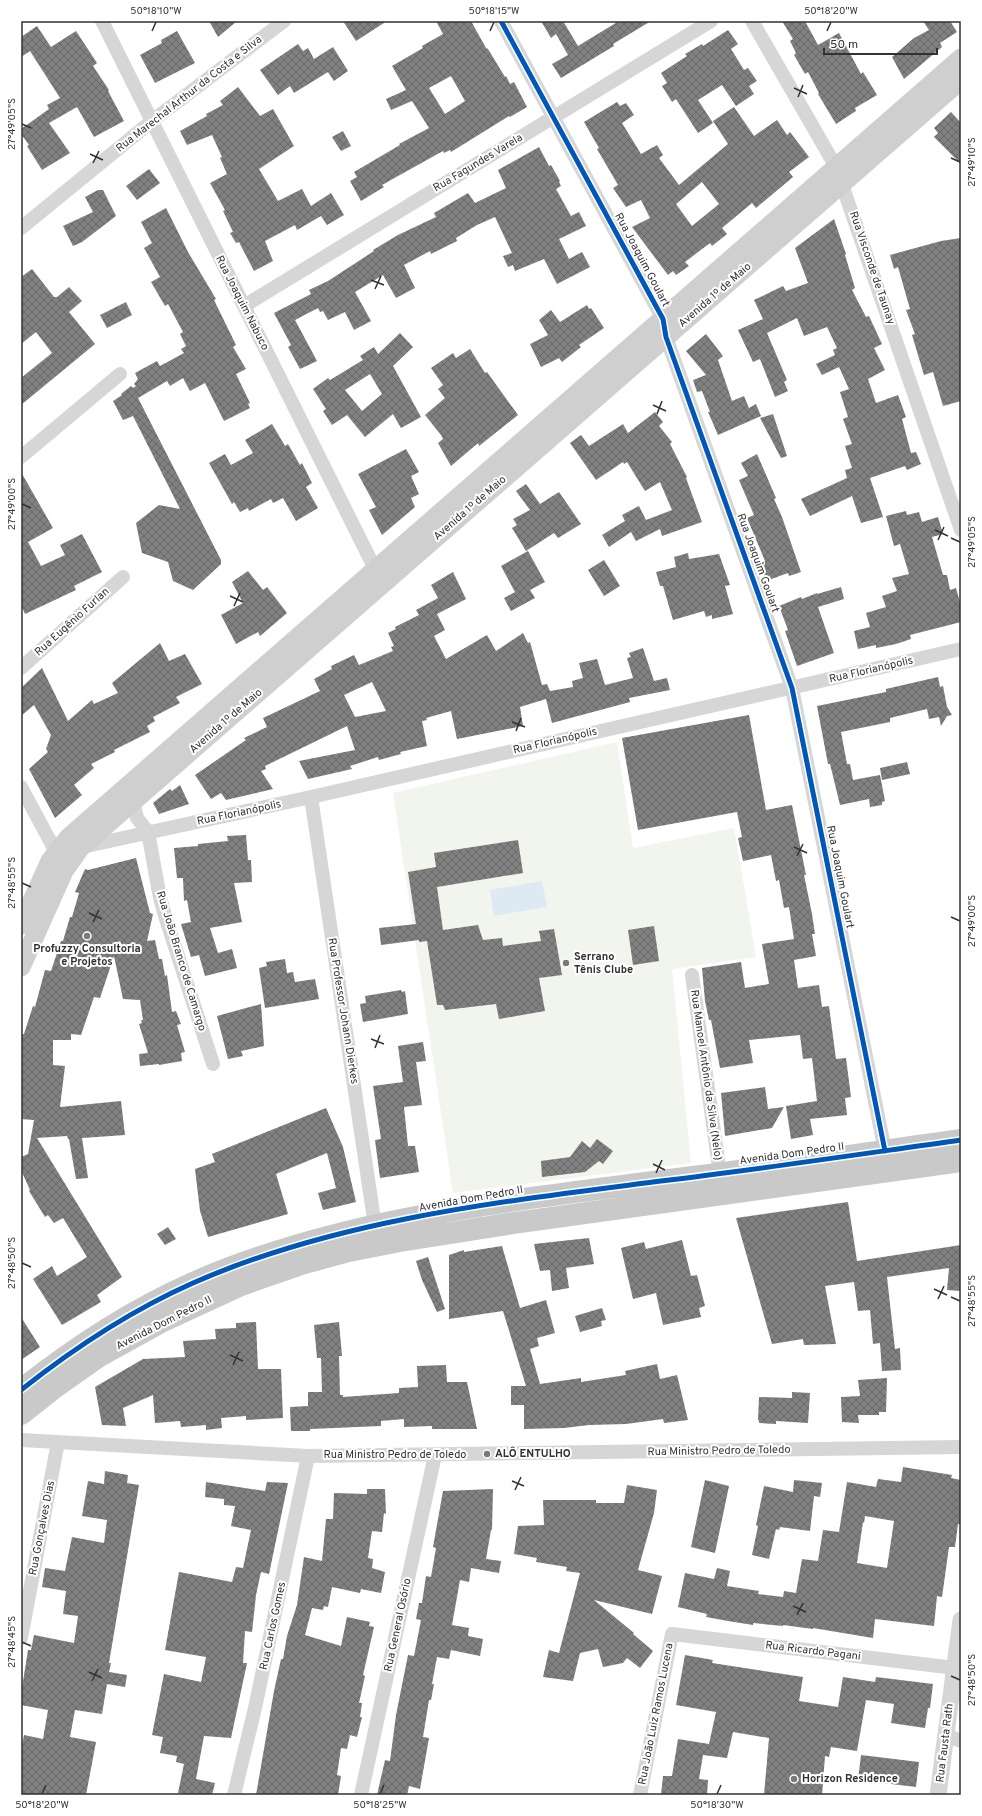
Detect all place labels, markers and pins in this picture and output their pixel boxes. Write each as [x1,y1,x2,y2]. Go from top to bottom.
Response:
marker: Profuzzy Consultoria e Projetos [82,931,92,941]
place label: Profuzzy Consultoria e Projetos [33,942,141,969]
place label: Serrano Tênis Clube [574,950,633,977]
marker: Serrano Tênis Clube [561,958,571,968]
place label: ALÔ ENTULHO [495,1446,571,1461]
marker: ALÔ ENTULHO [482,1449,492,1459]
place label: Horizon Residence [802,1772,898,1786]
marker: Horizon Residence [789,1774,799,1784]

